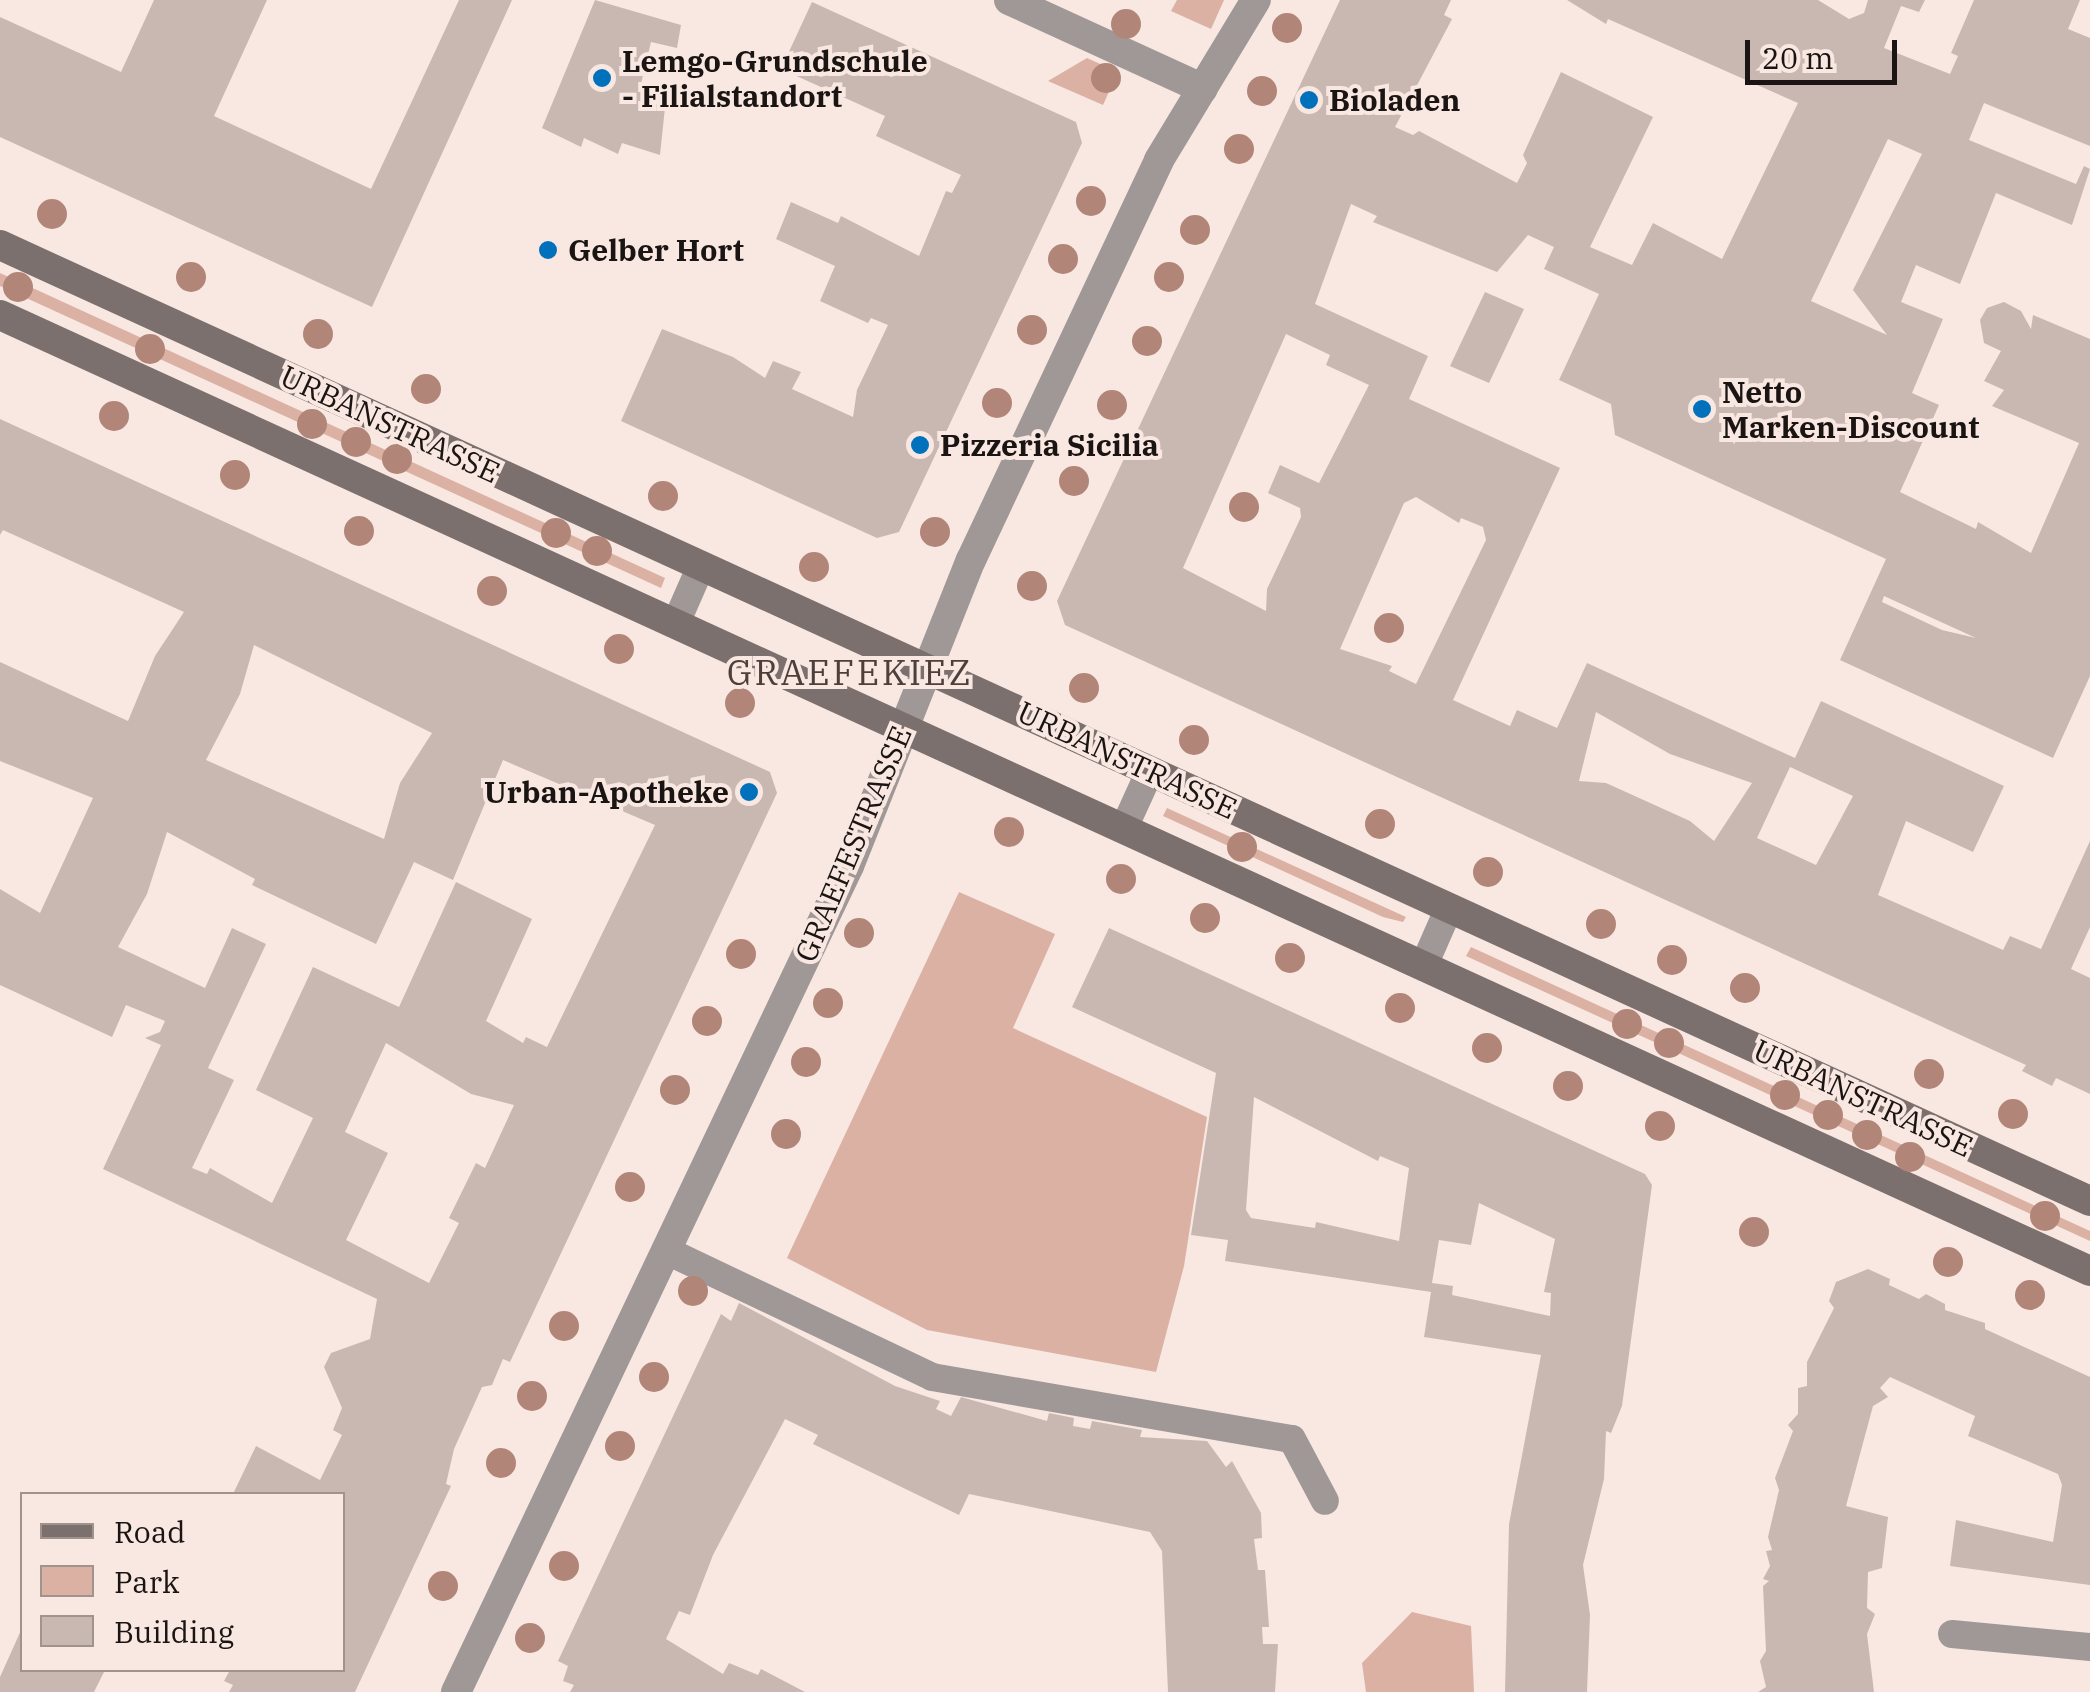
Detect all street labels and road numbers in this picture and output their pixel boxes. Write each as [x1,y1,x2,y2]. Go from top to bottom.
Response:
street label: URBANSTRASSE [275,357,505,491]
street label: URBANSTRASSE [1012,693,1242,827]
street label: GRAEFESTRASSE [787,721,919,967]
street label: URBANSTRASSE [1748,1031,1978,1165]

